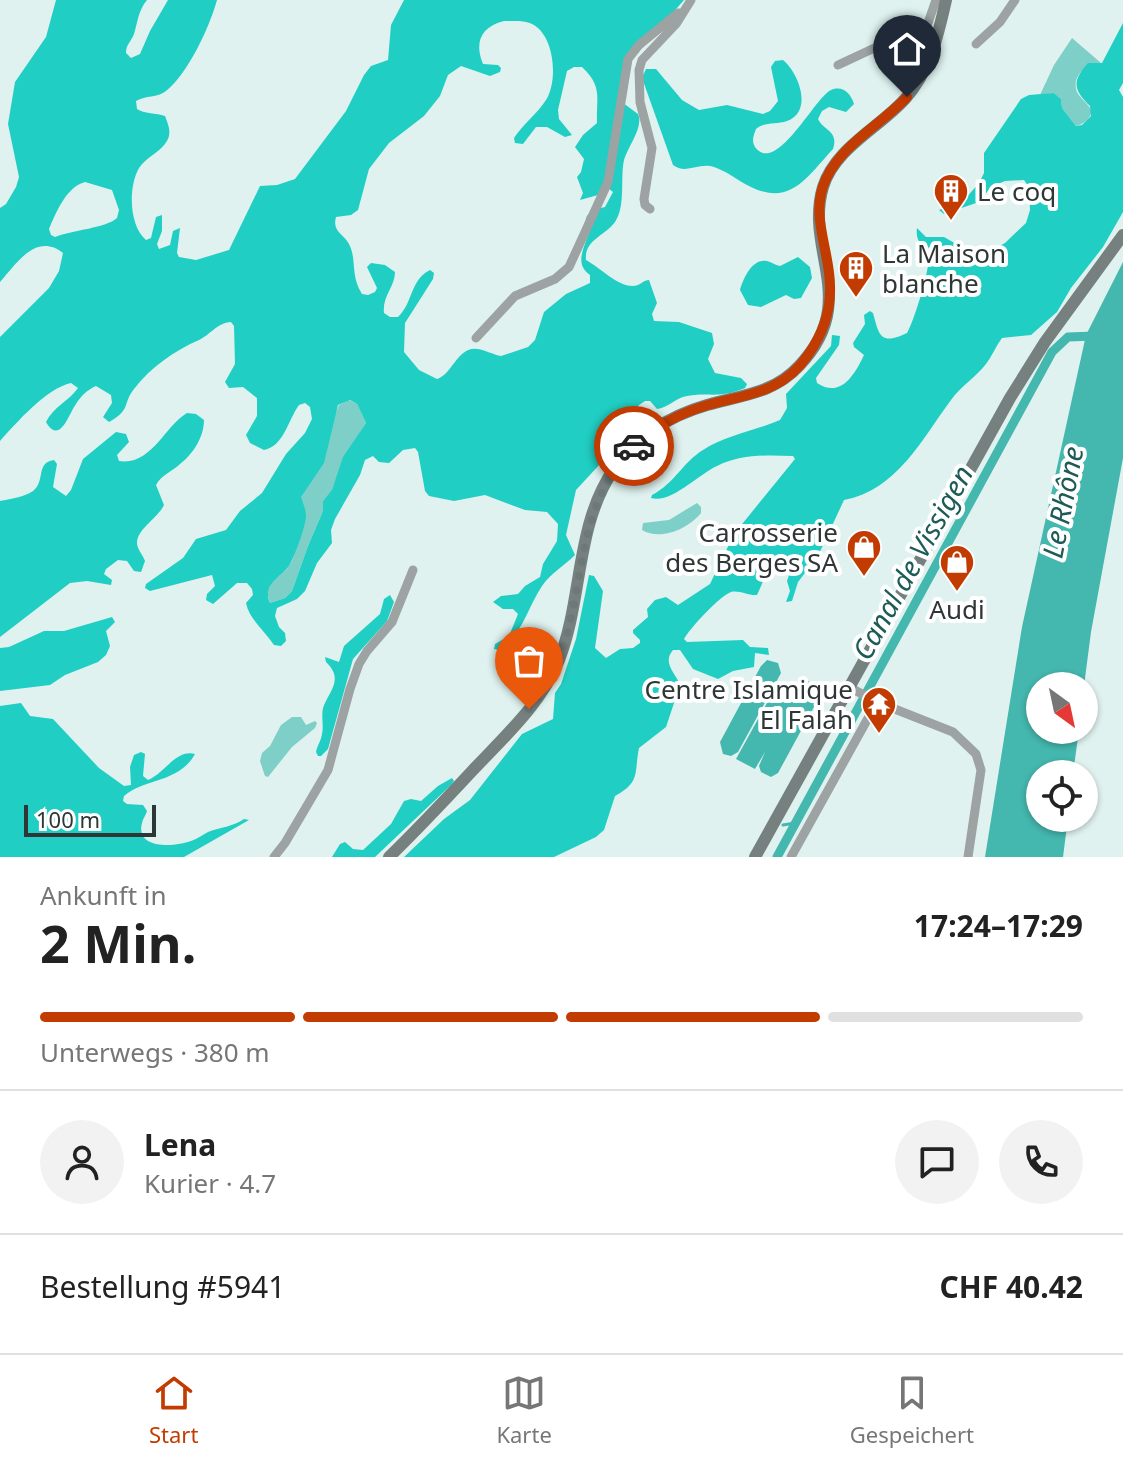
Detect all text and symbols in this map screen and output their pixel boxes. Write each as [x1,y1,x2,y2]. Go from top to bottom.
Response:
pin [873,15,941,97]
icon: home [885,27,929,71]
building icon: Le coq [932,172,970,222]
place label: Le coq [977,173,1056,209]
place label: La Maison blanche [882,235,1006,301]
building icon: La Maison blanche [837,249,875,299]
courier [594,406,674,486]
icon: car [612,424,656,468]
water label: Le Rhône [1033,443,1091,561]
water label: Canal de Vissigen [843,458,981,666]
place label: Carrosserie des Berges SA [665,514,838,580]
shop icon: Carrosserie des Berges SA [845,528,883,578]
shop icon: Audi [938,543,976,593]
place label: Audi [929,591,985,627]
pin [495,627,563,709]
icon: bag [507,639,551,683]
place label: Centre Islamique El Falah [645,671,853,737]
north arrow [1026,672,1098,744]
map controls [1026,672,1098,832]
temple icon: Centre Islamique El Falah [860,685,898,735]
button: locate [1026,760,1098,832]
scale bar [24,801,156,837]
text: 100 m [36,804,100,834]
text: Ankunft in [40,877,167,913]
text: 17:24–17:29 [914,905,1083,946]
text: 2 Min. [40,907,196,978]
text: Unterwegs · 380 m [40,1034,270,1070]
button: person [40,1120,124,1204]
button: chat [895,1120,979,1204]
button: phone [999,1120,1083,1204]
text: Lena [144,1124,216,1165]
text: Kurier · 4.7 [144,1165,276,1201]
text: Bestellung #5941 [40,1266,285,1307]
text: CHF 40.42 [939,1266,1083,1307]
tab: Start [149,1371,198,1449]
tab: Karte [496,1371,552,1449]
tab: Gespeichert [850,1371,974,1449]

